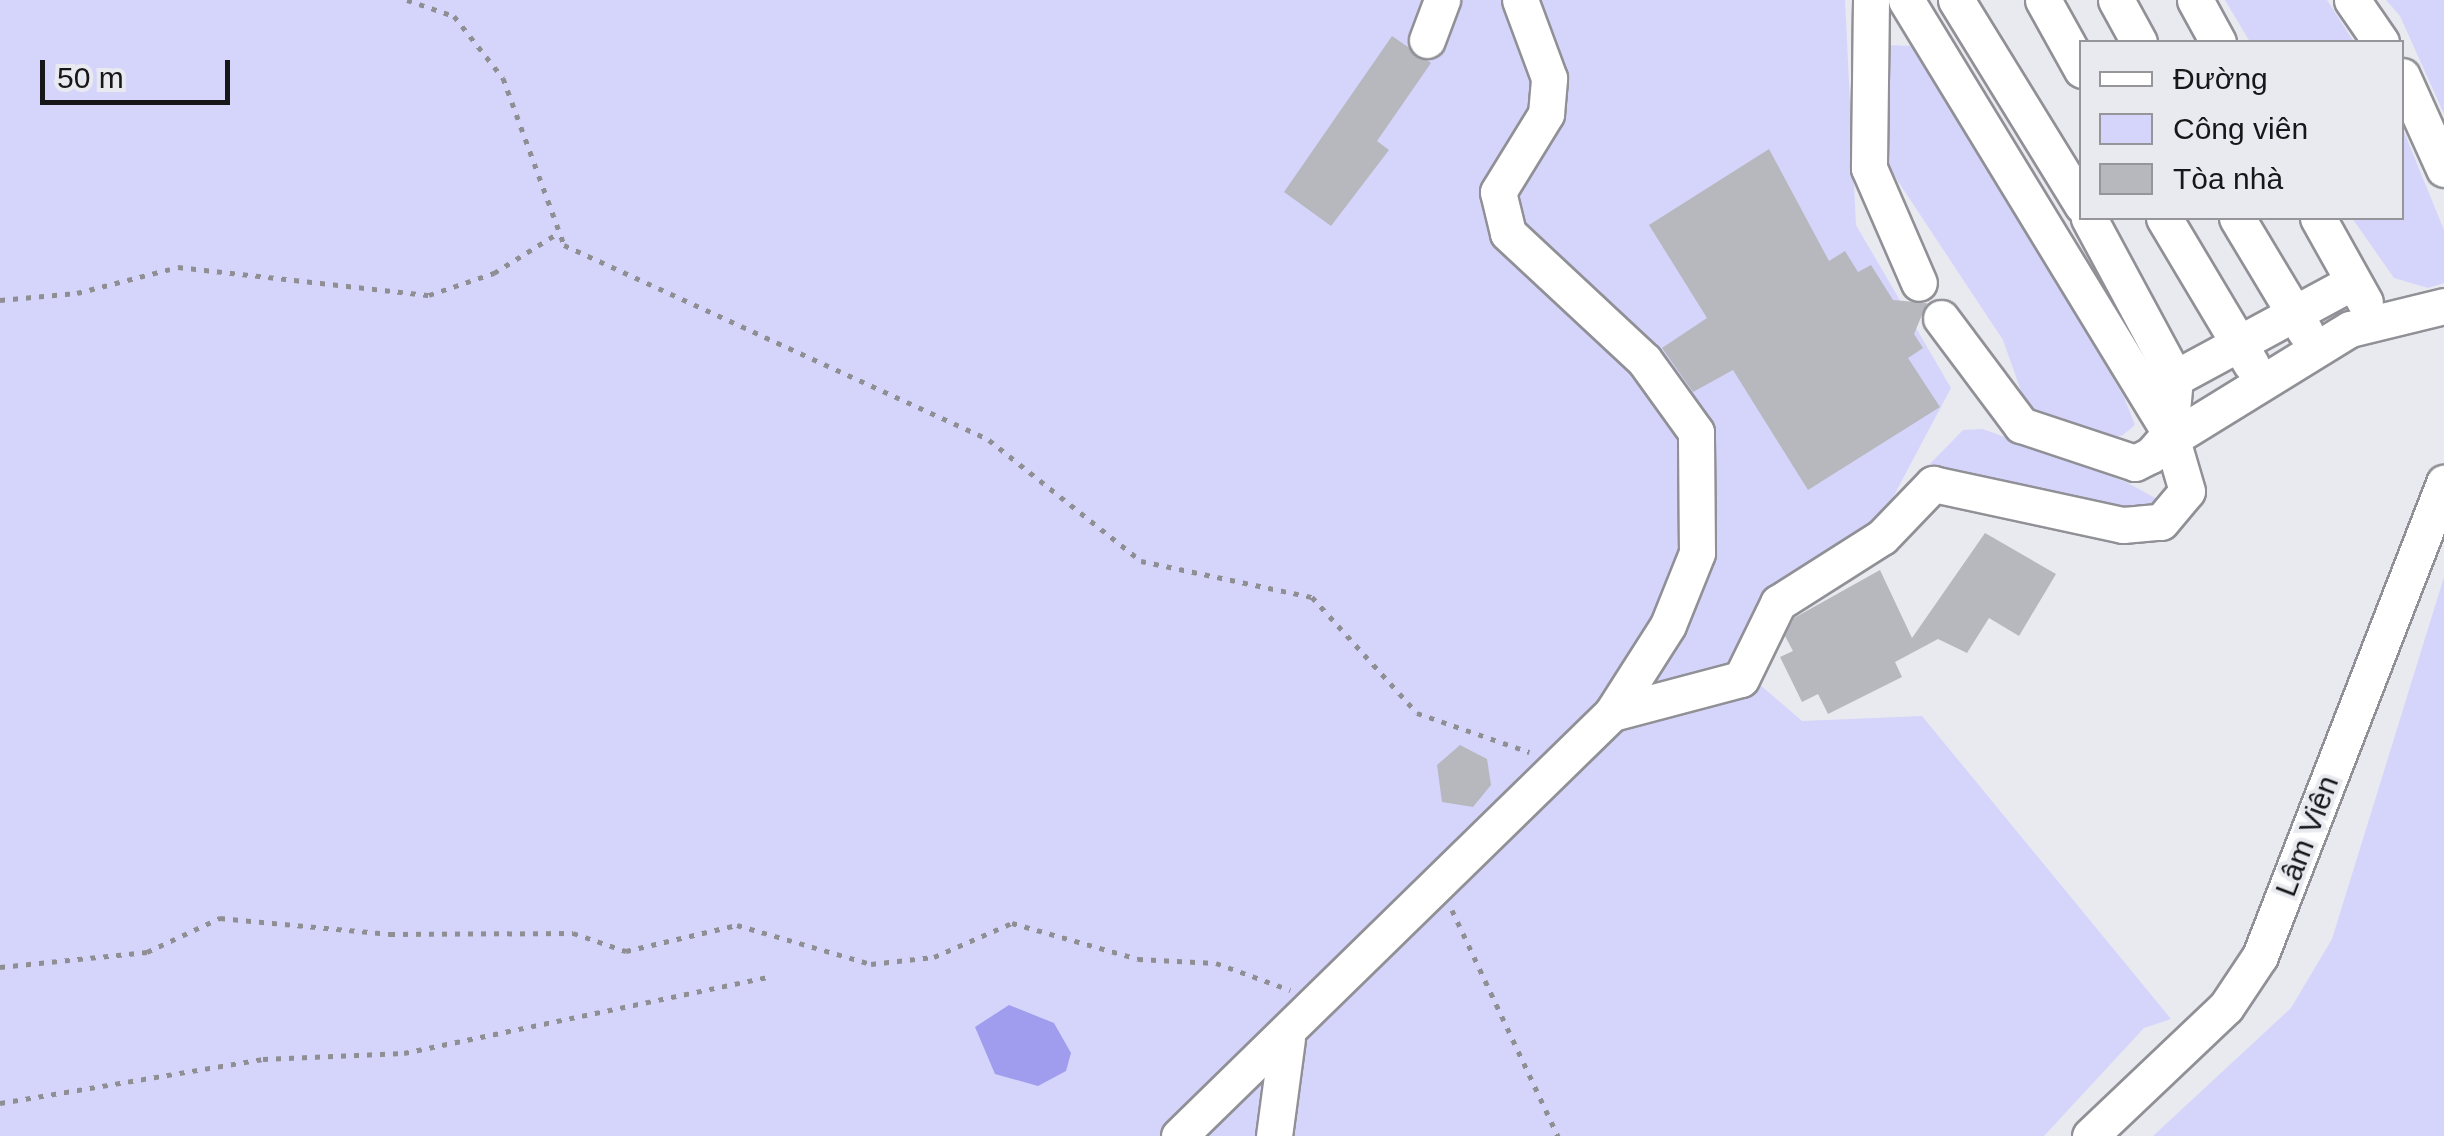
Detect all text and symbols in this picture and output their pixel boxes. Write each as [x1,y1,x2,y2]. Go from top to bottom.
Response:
scale bar [45,40,235,102]
legend [2079,40,2404,220]
text: 50 m [57,61,124,94]
text: Đường [2173,62,2268,95]
text: Công viên [2173,112,2308,145]
text: Tòa nhà [2173,162,2283,195]
street label: Lâm Viên [2268,771,2346,901]

